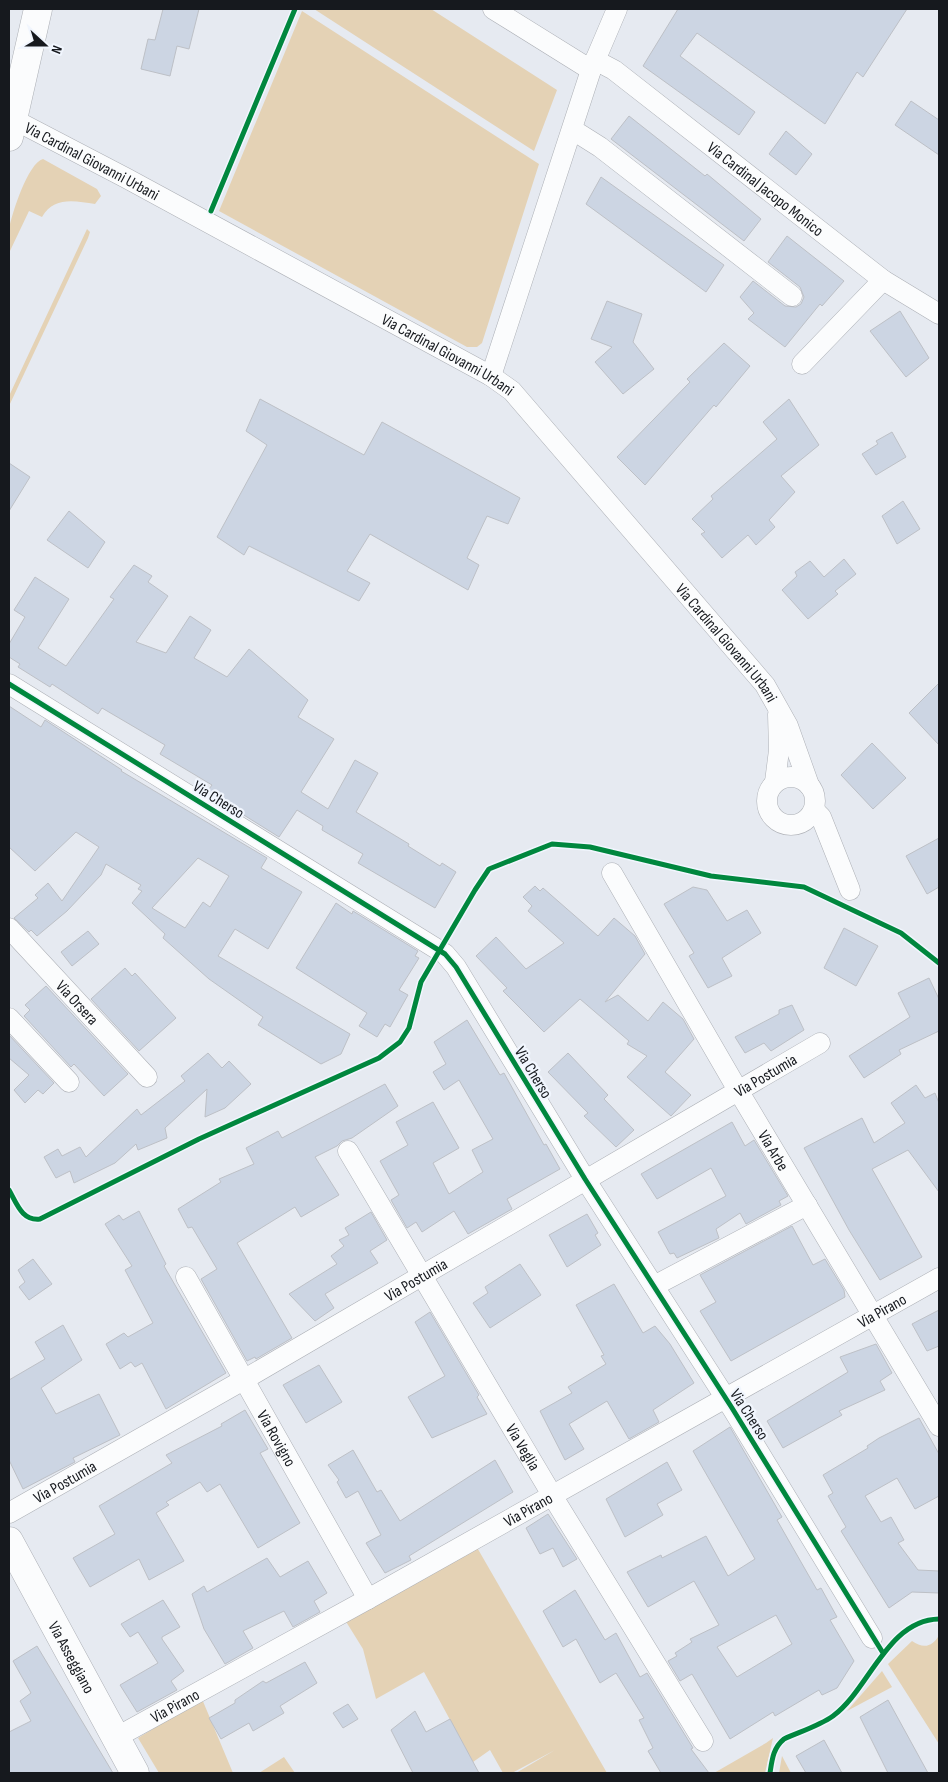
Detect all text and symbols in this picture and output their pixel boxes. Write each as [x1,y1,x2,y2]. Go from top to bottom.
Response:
north arrow [20,20,70,70]
text: N [47,43,66,56]
street label: Via Cardinal Giovanni Urbani [21,119,162,205]
street label: Via Cardinal Jacopo Monico [703,138,827,241]
street label: Via Cardinal Giovanni Urbani [378,310,517,400]
street label: Via Cardinal Giovanni Urbani [671,580,781,706]
street label: Via Cherso [189,777,247,823]
street label: Via Orsera [51,977,102,1029]
street label: Via Cherso [510,1044,555,1102]
street label: Via Postumia [731,1051,801,1102]
street label: Via Arbe [753,1127,792,1175]
street label: Via Postumia [382,1255,451,1306]
street label: Via Pirano [855,1290,910,1333]
street label: Via Cherso [725,1386,772,1444]
street label: Via Rovigno [252,1407,299,1470]
street label: Via Veglia [501,1421,543,1474]
street label: Via Postumia [31,1457,100,1508]
street label: Via Pirano [501,1489,556,1532]
street label: Via Asseggiano [43,1618,98,1697]
street label: Via Pirano [148,1686,203,1728]

